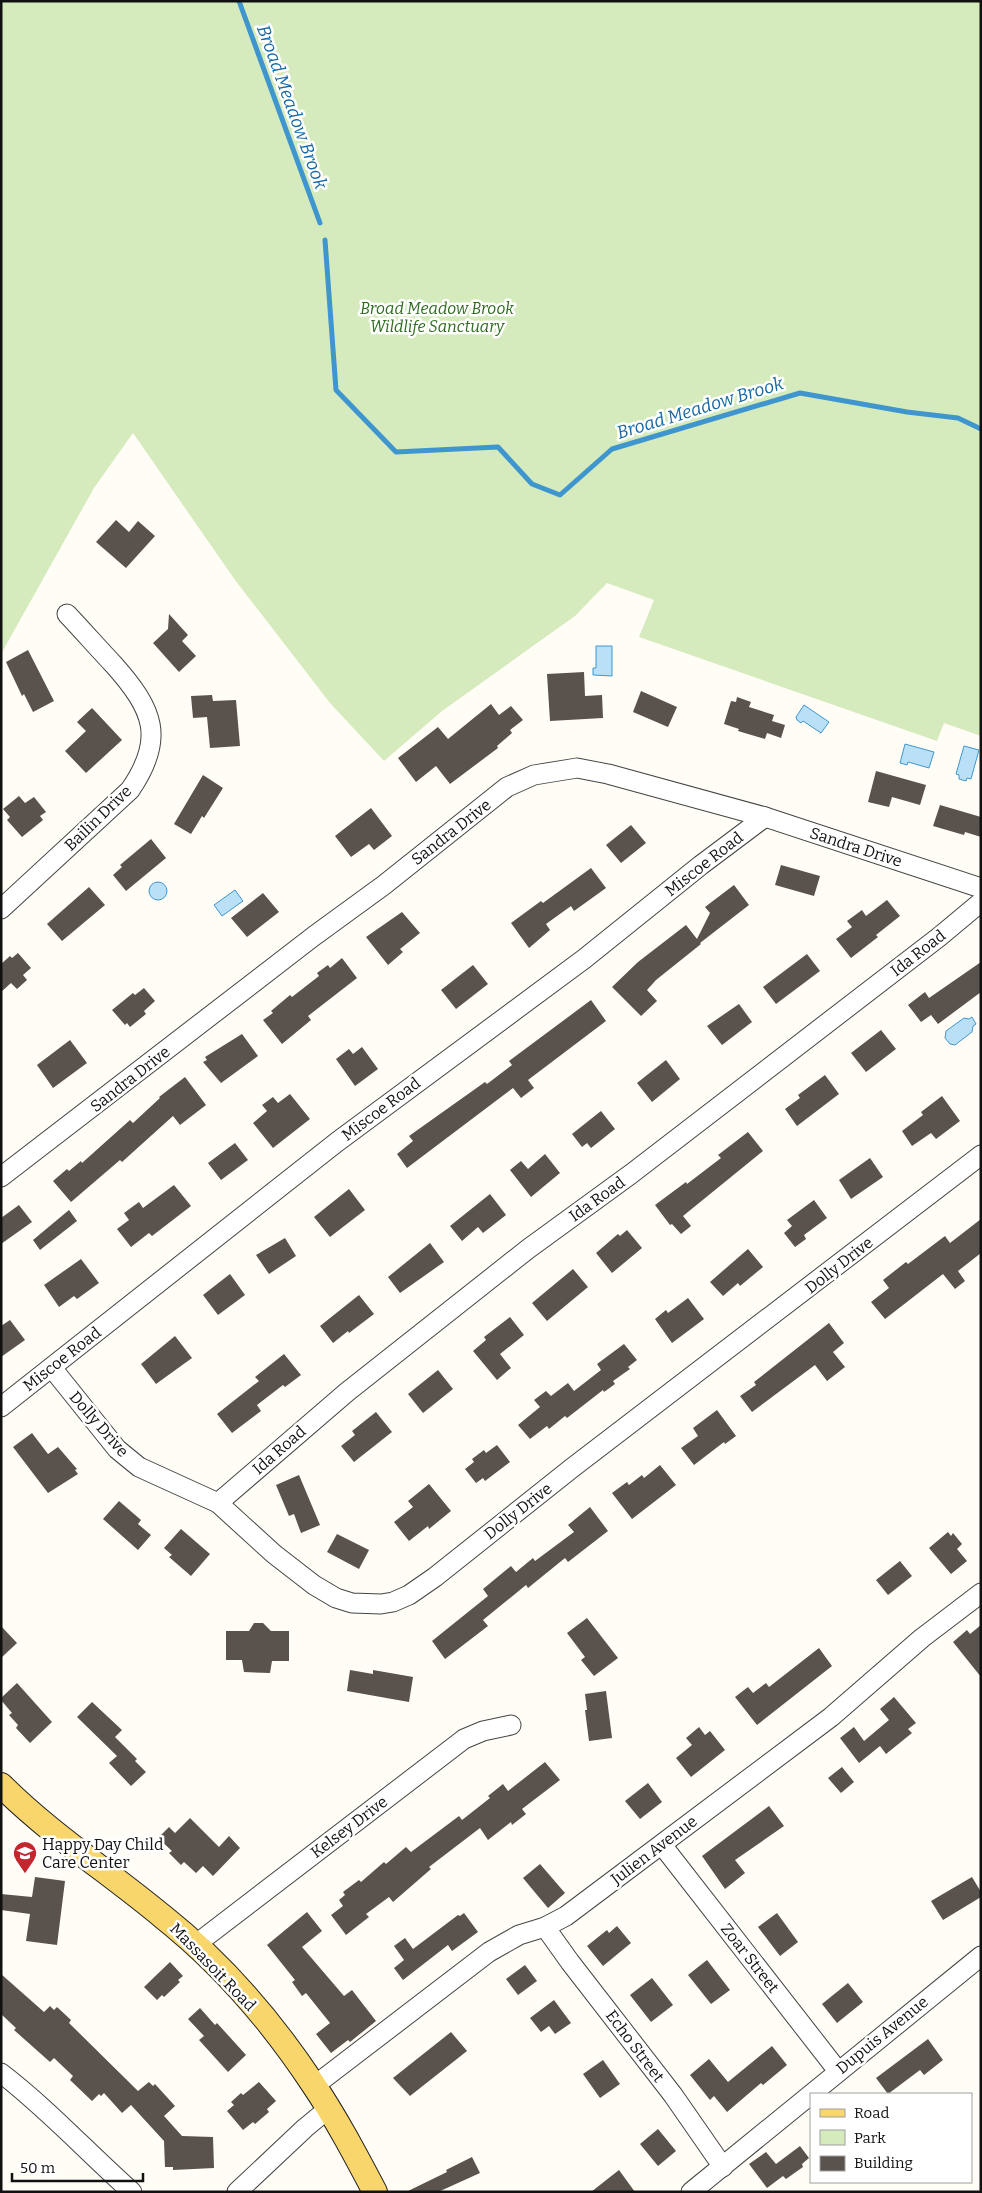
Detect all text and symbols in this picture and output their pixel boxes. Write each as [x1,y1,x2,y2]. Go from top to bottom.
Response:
water label: Broad Meadow Brook [252,22,332,192]
park label: Broad Meadow Brook Wildlife Sanctuary [360,299,514,336]
water label: Broad Meadow Brook [614,372,786,444]
street label: Bailin Drive [61,781,135,855]
street label: Sandra Drive [408,795,494,869]
street label: Sandra Drive [808,823,904,871]
street label: Miscoe Road [661,827,747,900]
street label: Ida Road [887,925,950,980]
street label: Sandra Drive [87,1042,173,1116]
street label: Miscoe Road [338,1073,424,1145]
street label: Ida Road [565,1172,629,1226]
street label: Dolly Drive [801,1233,877,1297]
street label: Miscoe Road [19,1322,105,1395]
street label: Dolly Drive [65,1387,133,1461]
street label: Ida Road [249,1421,310,1478]
street label: Dolly Drive [480,1479,556,1543]
street label: Kelsey Drive [307,1792,391,1862]
street label: Julien Avenue [606,1812,701,1889]
place label: Happy Day Child Care Center [42,1835,164,1872]
school or university icon: Happy Day Child Care Center [12,1840,38,1874]
street label: Massasoit Road [166,1919,260,2015]
street label: Zoar Street [717,1919,783,1997]
street label: Dupuis Avenue [832,1992,932,2078]
street label: Echo Street [602,2006,668,2086]
legend [810,2093,972,2183]
text: Road [854,2104,889,2122]
text: Park [854,2129,886,2147]
scale bar [12,2150,144,2182]
text: Building [854,2154,913,2172]
text: 50 m [20,2159,56,2177]

